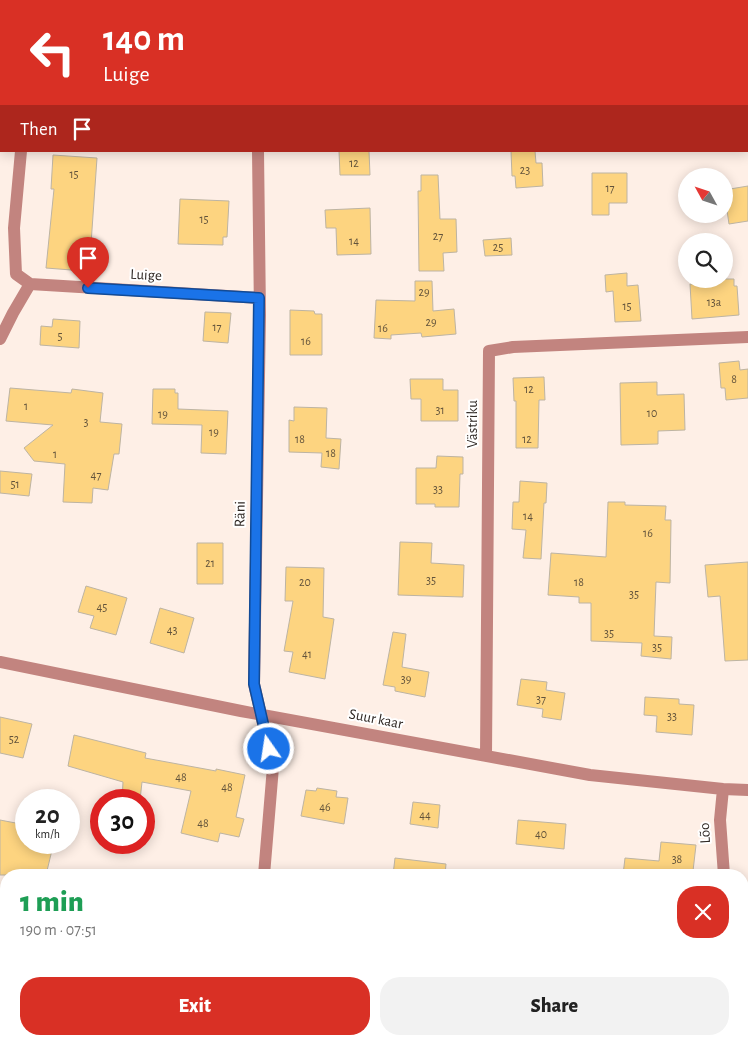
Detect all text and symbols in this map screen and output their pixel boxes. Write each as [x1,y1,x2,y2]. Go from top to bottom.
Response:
icon: left [20,20,85,85]
text: 140 m [103,22,185,57]
text: Luige [103,63,150,85]
icon: arrive [68,115,96,143]
text: Then [20,120,58,139]
house number: 12 [349,157,359,169]
house number: 23 [520,164,530,176]
house number: 15 [69,168,79,180]
north arrow [678,168,732,222]
map controls [678,168,733,288]
house number: 17 [605,182,615,194]
house number: 15 [199,213,209,225]
house number: 27 [433,230,443,242]
button: search [678,233,733,288]
house number: 14 [349,235,359,247]
pin [67,237,109,288]
house number: 25 [493,241,503,253]
icon: arrive [74,244,102,272]
street label: Luige [130,267,162,283]
house number: 29 [418,286,430,298]
house number: 13a [707,296,722,308]
house number: 15 [622,300,632,312]
house number: 29 [425,316,437,328]
house number: 17 [212,321,222,333]
house number: 16 [378,322,388,334]
house number: 5 [57,330,63,342]
house number: 16 [301,335,311,347]
house number: 8 [731,373,737,385]
house number: 12 [524,383,534,395]
house number: 1 [24,400,28,412]
street label: Västriku [465,400,480,448]
house number: 31 [435,404,445,416]
house number: 10 [647,407,657,419]
house number: 19 [158,408,168,420]
house number: 3 [84,416,89,428]
house number: 19 [209,426,219,438]
house number: 18 [295,433,305,445]
house number: 12 [522,433,532,445]
house number: 18 [326,447,336,459]
house number: 1 [53,448,57,460]
house number: 47 [91,469,101,481]
house number: 51 [10,478,20,490]
house number: 33 [433,483,443,495]
street label: Räni [232,501,248,527]
house number: 14 [523,510,533,522]
house number: 16 [643,527,653,539]
house number: 21 [205,557,215,569]
house number: 35 [426,574,436,586]
house number: 20 [299,576,311,588]
house number: 18 [574,576,584,588]
house number: 35 [629,588,639,600]
house number: 45 [97,601,107,613]
house number: 43 [167,624,177,636]
house number: 35 [604,627,614,639]
house number: 35 [652,641,662,653]
house number: 41 [302,648,312,660]
house number: 39 [401,673,412,685]
house number: 37 [536,693,546,705]
street label: Suur kaar [348,706,404,732]
house number: 33 [667,710,677,722]
position arrow [242,722,294,774]
house number: 52 [9,733,20,745]
house number: 48 [175,771,187,783]
house number: 48 [221,781,233,793]
speed limit sign: 30 [90,789,155,854]
house number: 46 [319,801,331,813]
text: 20 [35,803,60,828]
house number: 44 [419,809,431,821]
house number: 48 [197,817,209,829]
street label: Lõo [697,822,713,844]
text: km/h [35,828,60,840]
house number: 40 [535,828,547,840]
house number: 38 [672,853,683,865]
button: close [677,886,729,938]
text: 1 min [20,887,84,917]
text: 190 m · 07:51 [20,922,97,938]
button: Exit [20,977,370,1035]
button: Share [380,977,729,1035]

